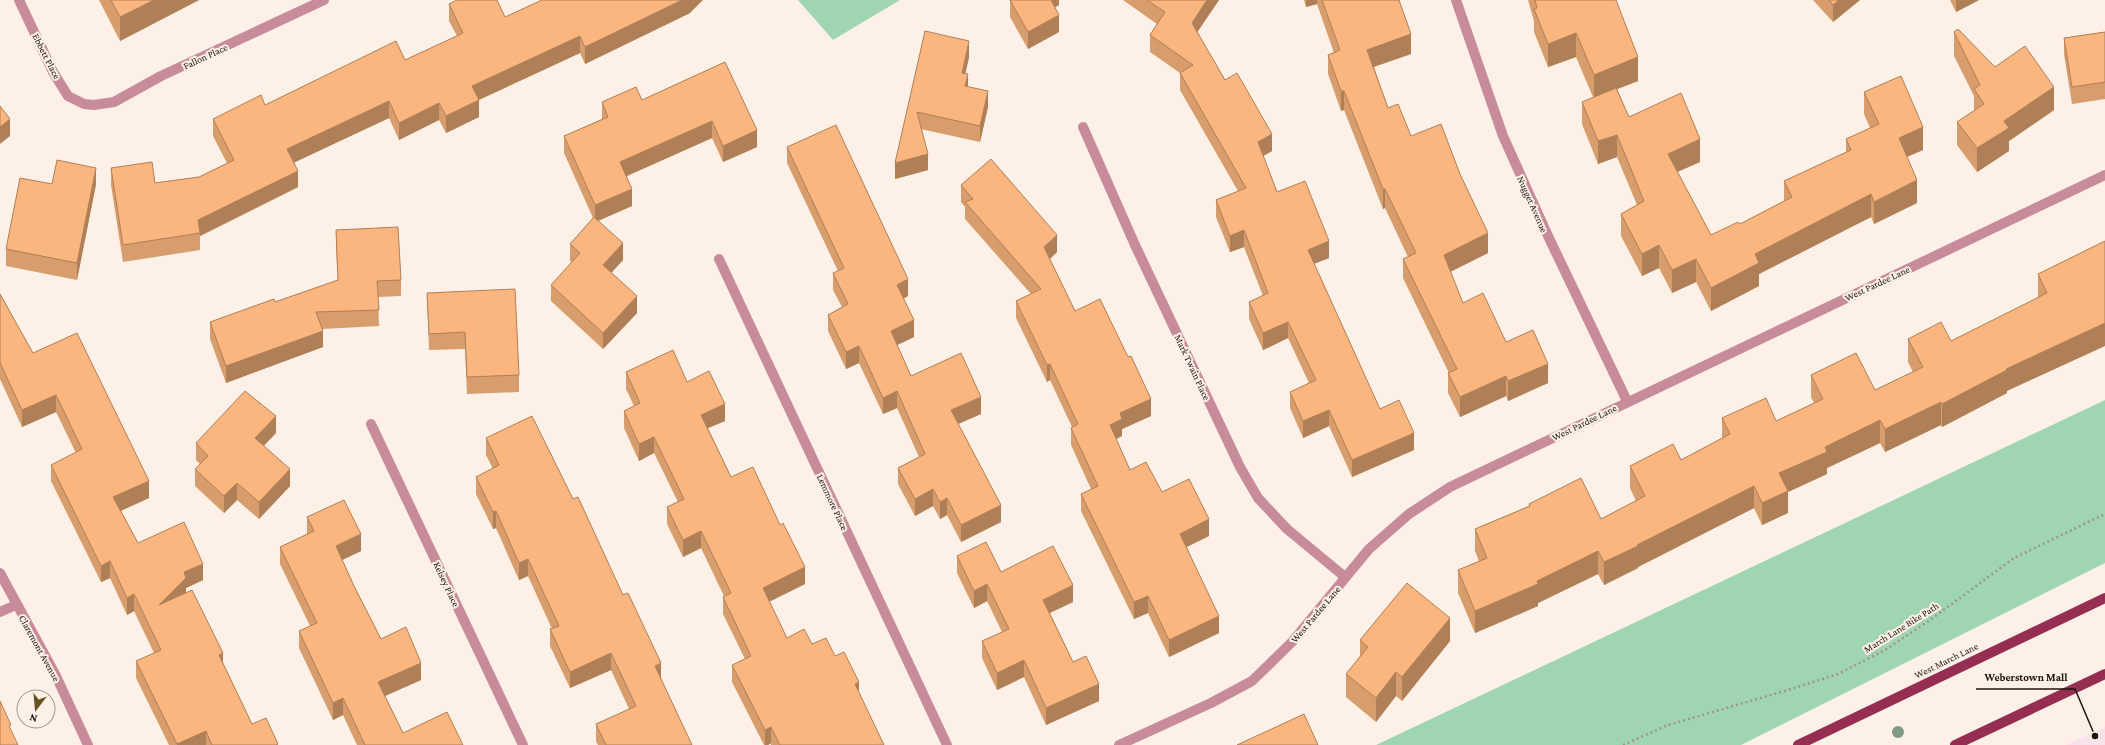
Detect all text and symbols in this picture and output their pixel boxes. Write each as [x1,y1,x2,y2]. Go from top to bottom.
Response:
street label: Ebbett Place [30,32,63,81]
street label: Fallon Place [181,41,230,71]
street label: Nugget Avenue [1515,174,1550,235]
street label: West Pardee Lane [1843,263,1912,303]
street label: Mark Twain Place [1173,333,1213,402]
street label: West Pardee Lane [1550,402,1619,443]
street label: Lemmore Place [815,472,851,533]
street label: Kelsey Place [431,560,462,609]
street label: West Pardee Lane [1289,583,1343,645]
street label: March Lane Bike Path [1862,600,1941,655]
street label: Claremont Avenue [17,613,63,684]
street label: West March Lane [1913,640,1980,681]
callout: Weberstown Mall [1976,666,2075,689]
text: Weberstown Mall [1984,671,2068,683]
north arrow [16,689,56,729]
text: N [28,712,39,725]

